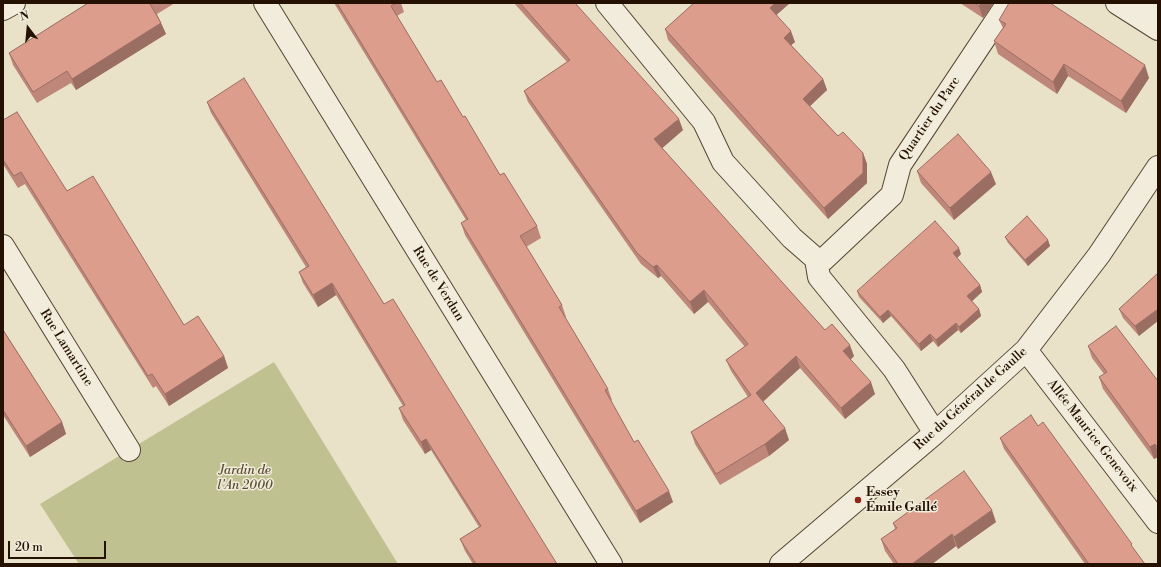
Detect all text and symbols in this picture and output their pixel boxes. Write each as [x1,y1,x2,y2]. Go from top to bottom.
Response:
north arrow [8,8,48,48]
text: N [19,9,31,24]
street label: Quartier du Parc [896,74,964,164]
street label: Rue de Verdun [409,244,467,324]
street label: Rue Lamartine [36,307,96,389]
street label: Rue du Général de Gaulle [911,344,1031,454]
street label: Allée Maurice Genevoix [1043,377,1141,495]
park label: Jardin de l'An 2000 [217,463,273,494]
place label: Essey Émile Gallé [866,485,937,516]
marker: Essey Émile Gallé [853,495,863,505]
scale bar [10,533,108,559]
text: 20 m [15,540,43,555]

